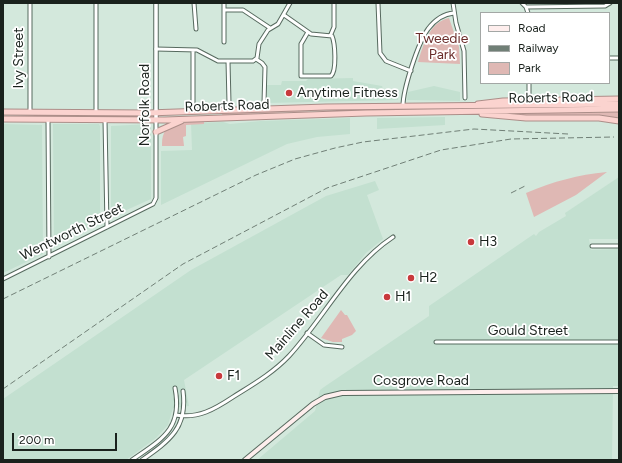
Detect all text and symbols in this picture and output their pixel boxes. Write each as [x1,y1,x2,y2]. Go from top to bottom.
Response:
legend [480,12,610,84]
text: Road [518,21,546,35]
street label: Ivy Street [11,27,27,89]
park label: Tweedie Park [416,31,468,64]
text: Railway [518,41,559,55]
text: Park [518,61,541,75]
street label: Norfolk Road [137,64,153,146]
place label: Anytime Fitness [297,85,398,101]
marker: Anytime Fitness [284,88,294,98]
street label: Roberts Road [508,89,594,107]
street label: Roberts Road [184,96,270,116]
street label: Wentworth Street [18,200,126,264]
place label: H3 [479,234,497,250]
marker: H3 [466,237,476,247]
place label: H2 [419,270,437,286]
marker: H2 [406,273,416,283]
street label: Mainline Road [262,286,332,364]
place label: H1 [395,289,411,305]
marker: H1 [382,292,392,302]
street label: Gould Street [488,323,568,339]
place label: F1 [227,368,240,384]
marker: F1 [214,371,224,381]
street label: Cosgrove Road [373,373,469,389]
scale bar [14,425,119,451]
text: 200 m [19,433,54,447]

